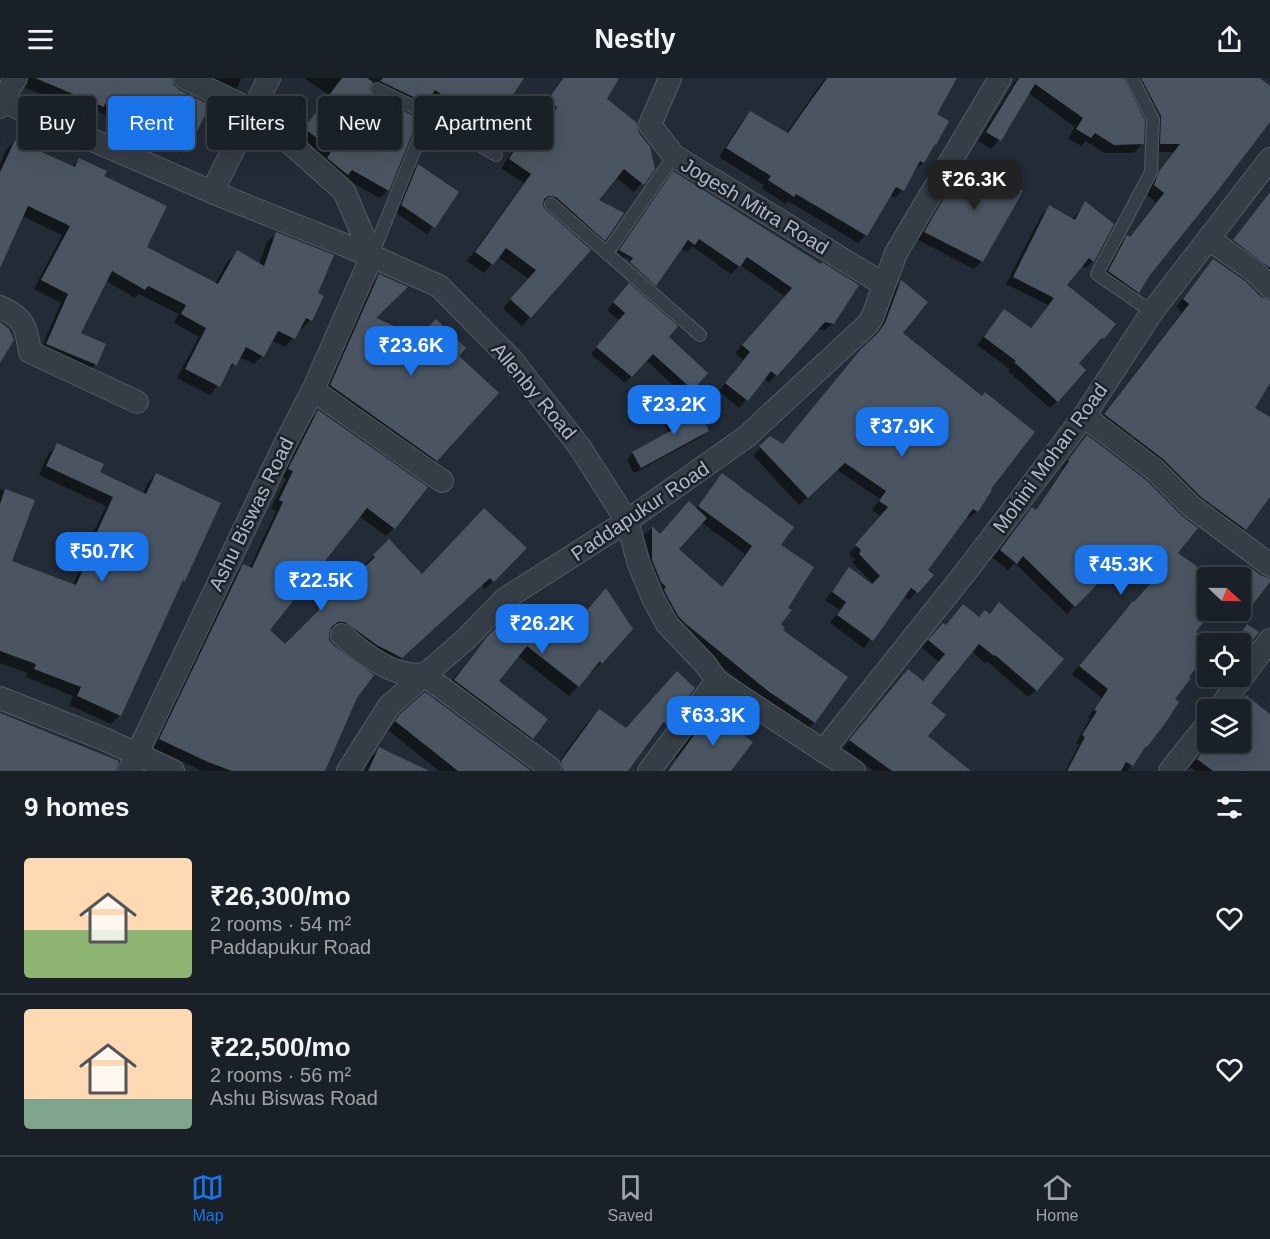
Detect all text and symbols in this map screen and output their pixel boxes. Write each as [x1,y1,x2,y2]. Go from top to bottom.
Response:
icon: menu [24,23,57,56]
icon: share [1213,23,1246,56]
text: Nestly [594,24,676,54]
chip: Buy [18,96,96,150]
chip: Rent [108,96,195,150]
chip: Filters [207,96,306,150]
chip: New [318,96,402,150]
chip: Apartment [414,96,553,150]
street label: Jogesh Mitra Road [677,153,833,259]
pin: ₹26.3K [925,160,1023,211]
text: ₹26.3K [942,168,1006,190]
pin: ₹23.6K [362,326,460,377]
text: ₹23.6K [379,334,443,356]
street label: Allenby Road [487,338,581,444]
street label: Mohini Mohan Road [988,379,1112,537]
pin: ₹23.2K [625,385,723,436]
text: ₹23.2K [642,393,706,415]
pin: ₹37.9K [853,407,951,458]
text: ₹37.9K [870,415,934,437]
street label: Ashu Biswas Road [204,434,298,594]
street label: Paddapukur Road [567,457,713,565]
pin: ₹50.7K [53,532,151,583]
text: ₹50.7K [70,540,134,562]
pin: ₹45.3K [1072,545,1170,596]
text: ₹45.3K [1089,553,1153,575]
pin: ₹22.5K [272,561,370,612]
north arrow [1197,567,1251,621]
map controls [1197,567,1251,753]
text: ₹22.5K [289,569,353,591]
pin: ₹26.2K [493,604,591,655]
text: ₹26.2K [510,612,574,634]
button: locate [1197,633,1251,687]
pin: ₹63.3K [664,696,762,747]
button: layers [1197,699,1251,753]
text: ₹63.3K [681,704,745,726]
icon: filters [1213,791,1246,824]
text: 9 homes [24,792,130,822]
text: ₹26,300/mo [210,881,351,911]
icon: home [72,882,144,954]
icon: heart [1213,902,1246,935]
text: 2 rooms · 54 m² [210,913,351,935]
text: Paddapukur Road [210,936,371,958]
text: ₹22,500/mo [210,1032,351,1062]
icon: home [72,1033,144,1105]
icon: heart [1213,1053,1246,1086]
text: 2 rooms · 56 m² [210,1064,351,1086]
text: Ashu Biswas Road [210,1087,378,1109]
tab: Map [191,1171,224,1225]
tab: Saved [607,1171,653,1225]
tab: Home [1036,1171,1078,1225]

